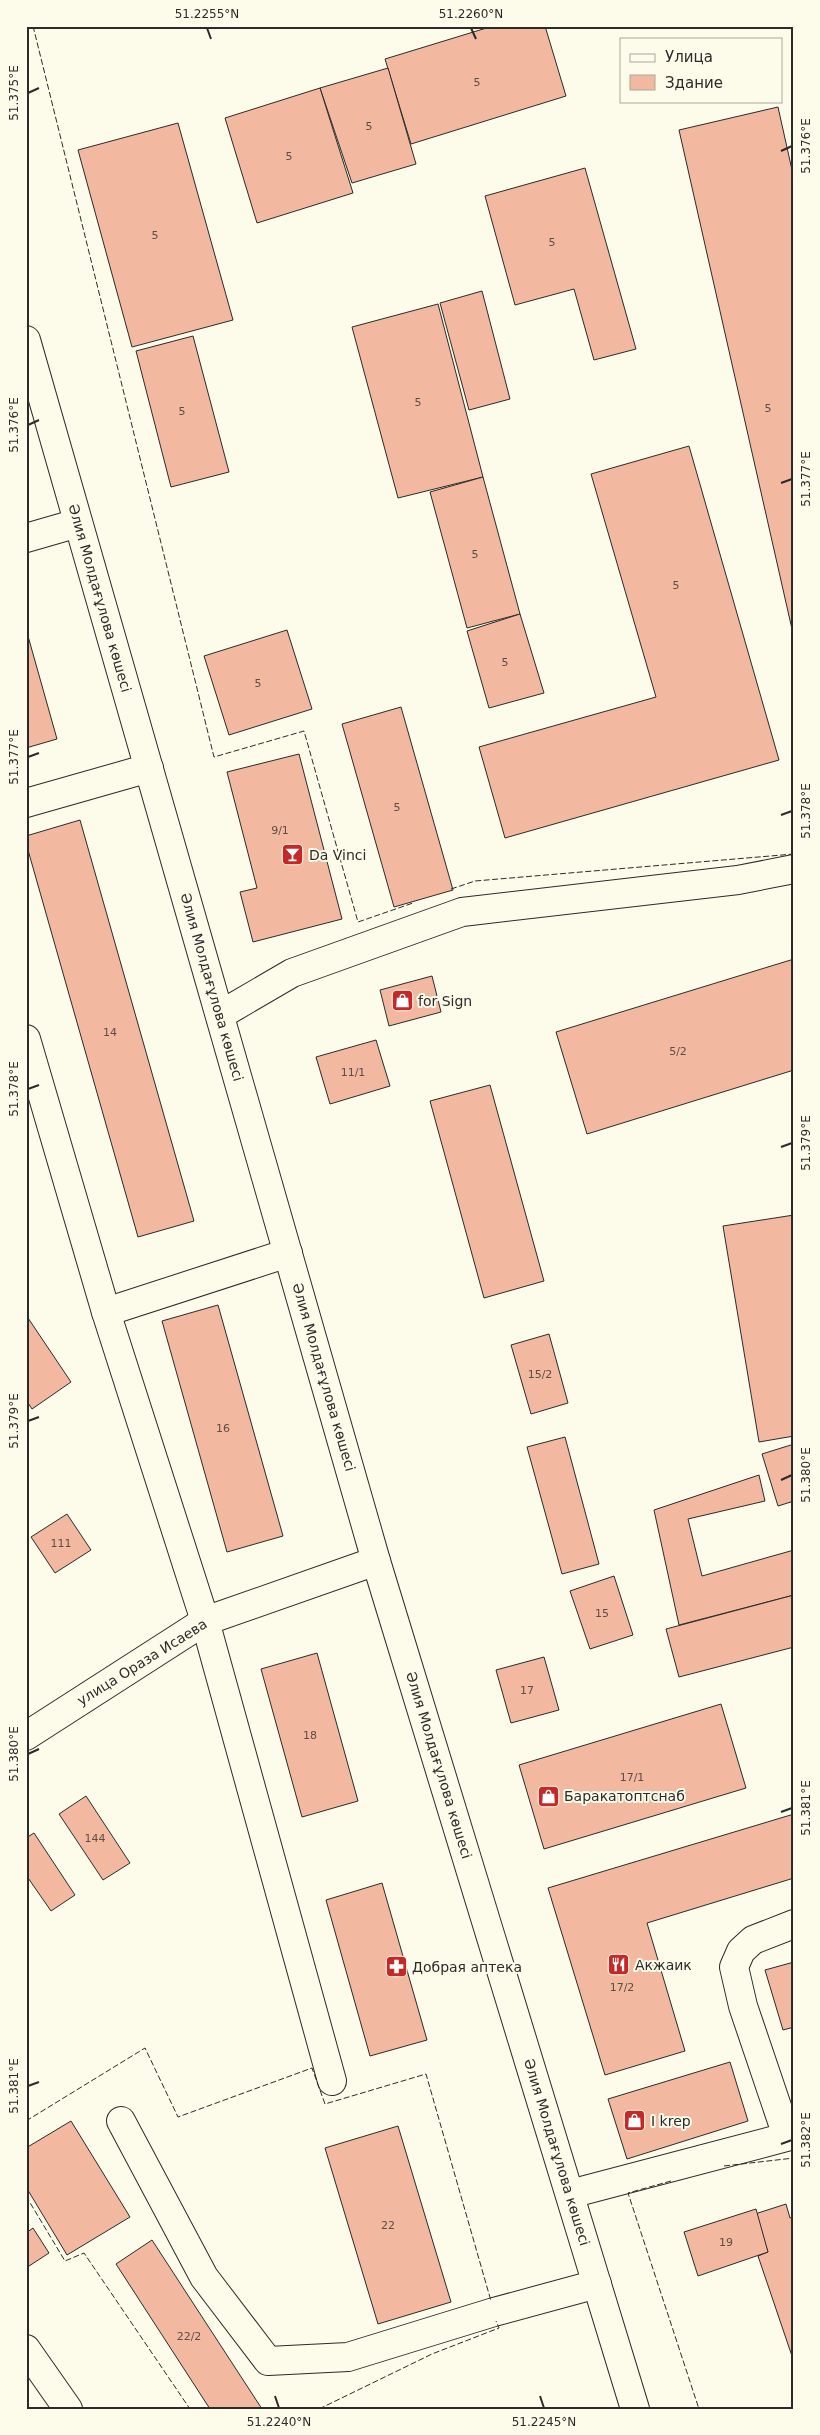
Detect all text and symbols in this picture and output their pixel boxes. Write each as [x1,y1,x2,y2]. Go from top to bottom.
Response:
text: 51.2255°N [175,7,239,21]
text: 51.2260°N [439,7,503,21]
legend [620,38,782,102]
text: Улица [665,48,713,66]
text: 51.375°E [7,65,21,121]
text: Здание [665,74,723,92]
house number: 5 [474,76,481,89]
text: 51.376°E [799,118,813,174]
house number: 5 [366,120,373,133]
house number: 5 [286,150,293,163]
house number: 5 [152,229,159,242]
house number: 5 [549,236,556,249]
house number: 5 [415,396,422,409]
text: 51.376°E [7,397,21,453]
house number: 5 [765,402,772,415]
house number: 5 [179,405,186,418]
text: 51.377°E [799,451,813,507]
street label: Әлия Молдағұлова көшесі [65,502,135,694]
house number: 5 [472,548,479,561]
house number: 5 [673,579,680,592]
house number: 5 [502,656,509,669]
house number: 5 [255,677,262,690]
text: 51.377°E [7,729,21,785]
text: 51.378°E [799,783,813,839]
house number: 5 [394,801,401,814]
house number: 9/1 [271,824,289,837]
bar icon: Da Vinci [281,843,305,867]
place label: Da Vinci [309,847,366,863]
street label: Әлия Молдағұлова көшесі [177,891,247,1083]
shop icon: for Sign [390,989,414,1013]
place label: for Sign [418,993,472,1009]
house number: 14 [103,1026,117,1039]
house number: 5/2 [669,1045,687,1058]
text: 51.378°E [7,1061,21,1117]
house number: 11/1 [341,1066,365,1079]
text: 51.379°E [799,1115,813,1171]
street label: Әлия Молдағұлова көшесі [289,1281,359,1473]
house number: 15/2 [528,1368,552,1381]
text: 51.379°E [7,1393,21,1449]
house number: 16 [216,1422,230,1435]
text: 51.380°E [799,1447,813,1503]
house number: 111 [51,1537,72,1550]
house number: 15 [595,1607,609,1620]
street label: улица Ораза Исаева [74,1615,210,1709]
street label: Әлия Молдағұлова көшесі [403,1669,475,1861]
house number: 17 [520,1684,534,1697]
text: 51.380°E [7,1726,21,1782]
house number: 18 [303,1729,317,1742]
house number: 17/1 [620,1771,644,1784]
text: 51.381°E [799,1780,813,1836]
shop icon: Баракатоптснаб [536,1784,560,1808]
place label: Баракатоптснаб [564,1788,685,1804]
house number: 144 [85,1832,106,1845]
restaurant icon: Акжаик [607,1953,631,1977]
pharmacy icon: Добрая аптека [384,1955,408,1979]
place label: Акжаик [635,1957,692,1973]
place label: Добрая аптека [412,1959,522,1975]
house number: 17/2 [610,1981,634,1994]
street label: Әлия Молдағұлова көшесі [521,2056,593,2248]
text: 51.381°E [7,2058,21,2114]
shop icon: I krep [623,2109,647,2133]
text: 51.382°E [799,2112,813,2168]
place label: I krep [651,2113,691,2129]
house number: 22 [381,2219,395,2232]
house number: 19 [719,2236,733,2249]
house number: 22/2 [177,2330,201,2343]
text: 51.2240°N [247,2415,311,2429]
text: 51.2245°N [512,2415,576,2429]

